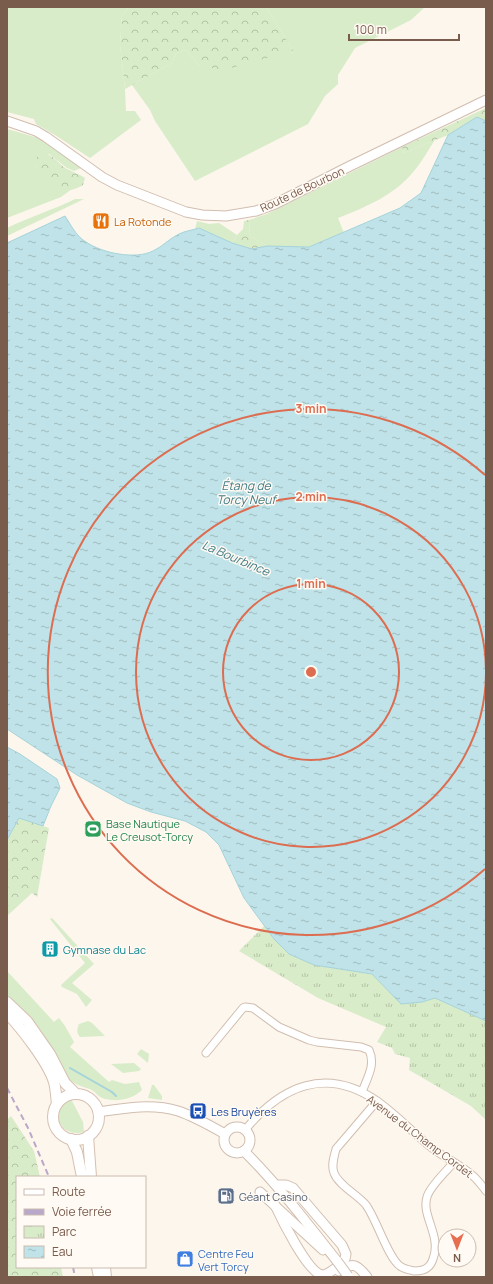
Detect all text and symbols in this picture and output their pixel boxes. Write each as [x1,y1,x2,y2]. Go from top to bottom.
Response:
scale bar [349,16,459,42]
text: 100 m [355,21,387,38]
street label: Route de Bourbon [257,163,347,215]
restaurant icon: La Rotonde [91,211,111,231]
place label: La Rotonde [114,214,172,229]
text: 3 min [295,400,327,417]
water label: Étang de Torcy Neuf [216,477,278,508]
text: 2 min [295,488,327,505]
water label: La Bourbince [200,536,273,580]
text: 1 min [296,575,326,592]
centre of rings [304,665,318,679]
place label: Base Nautique Le Creusot-Torcy [106,816,193,844]
sports icon: Base Nautique Le Creusot-Torcy [83,819,103,839]
building icon: Gymnase du Lac [40,939,60,959]
place label: Gymnase du Lac [63,942,146,957]
street label: Avenue du Champ Cordet [364,1091,476,1181]
bus stop icon: Les Bruyères [188,1101,208,1121]
place label: Les Bruyères [211,1104,277,1119]
legend [16,1176,146,1268]
text: Route [52,1183,85,1200]
fuel station icon: Géant Casino [216,1186,236,1206]
place label: Géant Casino [239,1189,308,1204]
text: Voie ferrée [52,1203,112,1220]
text: Parc [52,1223,77,1240]
north arrow [437,1228,477,1268]
text: Eau [52,1243,73,1260]
place label: Centre Feu Vert Torcy [198,1246,254,1274]
shop icon: Centre Feu Vert Torcy [175,1249,195,1269]
text: N [453,1251,461,1266]

